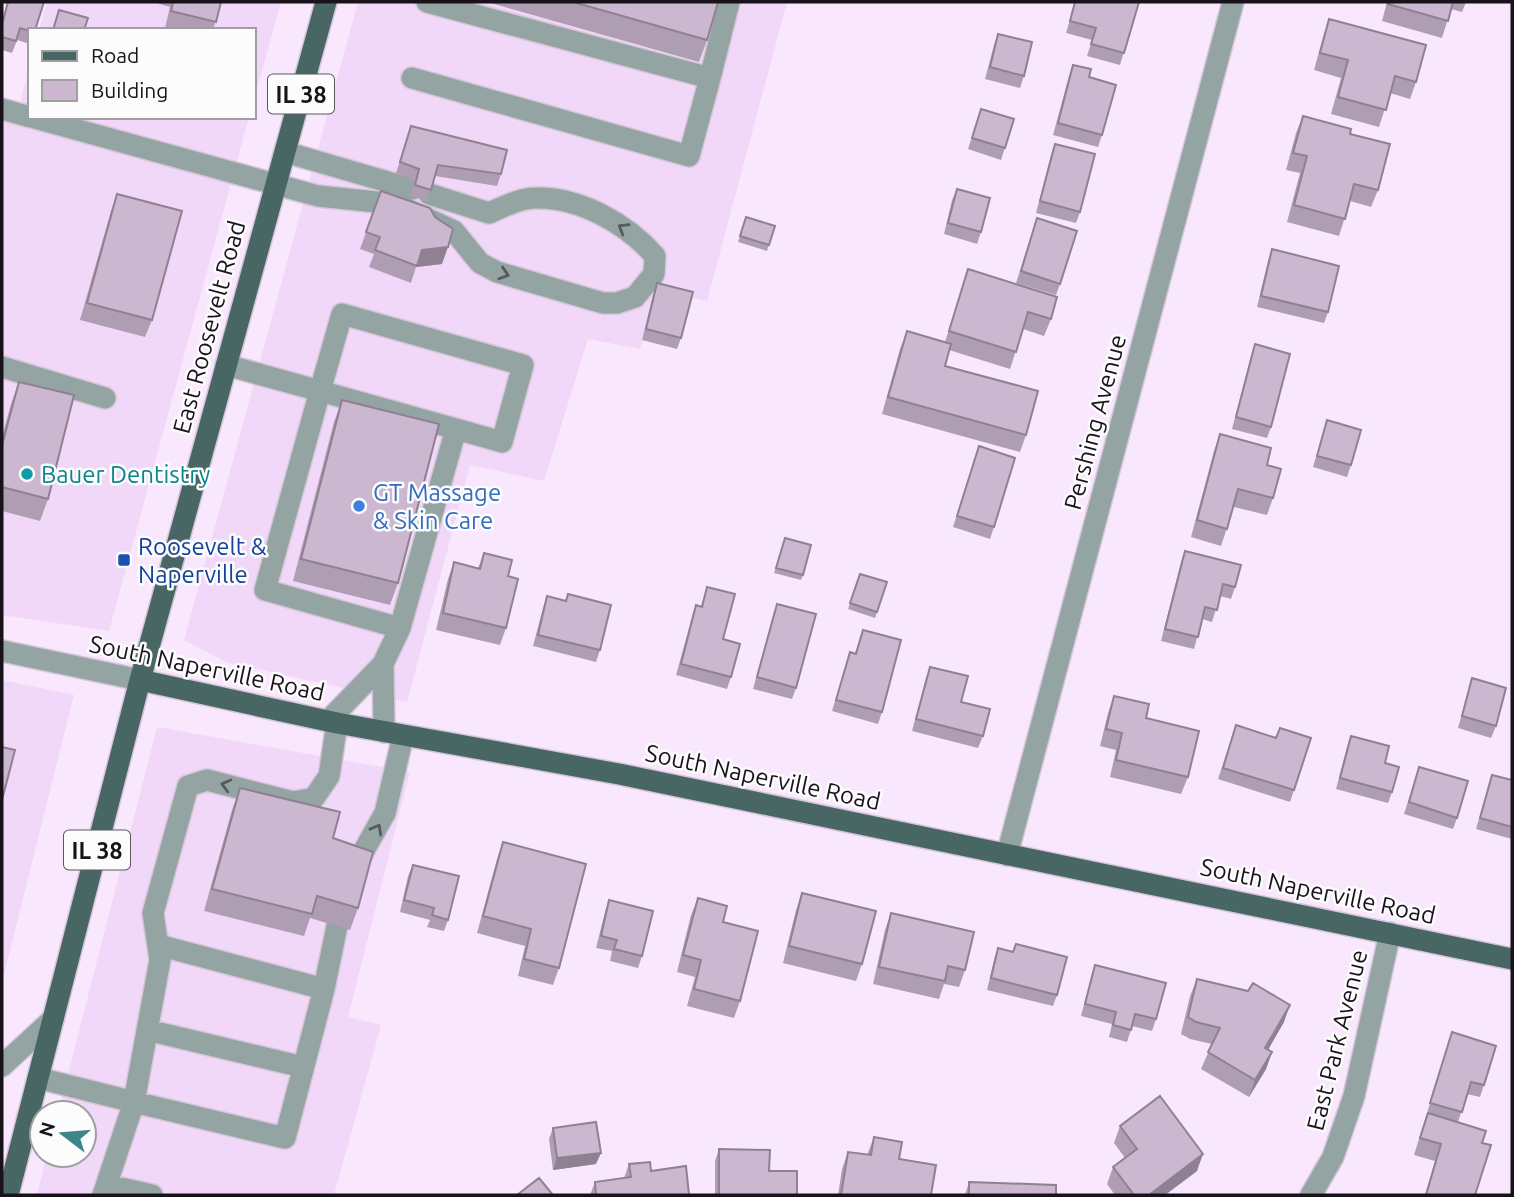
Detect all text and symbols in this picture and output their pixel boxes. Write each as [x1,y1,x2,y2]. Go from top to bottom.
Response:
legend [28,28,256,119]
text: Road [91,43,139,67]
road number: IL 38 [268,74,334,114]
text: Building [91,78,168,102]
street label: East Roosevelt Road [168,218,250,436]
one-way arrow [617,223,630,236]
one-way arrow [498,266,510,280]
street label: Pershing Avenue [1059,332,1131,512]
place label: Bauer Dentistry [41,461,211,488]
marker: Bauer Dentistry [19,466,35,482]
place label: GT Massage & Skin Care [373,479,501,534]
marker: GT Massage & Skin Care [351,498,367,514]
place label: Roosevelt & Naperville [138,533,267,588]
marker: Roosevelt & Naperville [116,552,132,568]
street label: South Naperville Road [87,630,327,706]
street label: South Naperville Road [643,739,883,815]
one-way arrow [221,779,233,793]
one-way arrow [369,823,382,836]
road number: IL 38 [64,830,130,870]
street label: South Naperville Road [1198,853,1438,929]
street label: East Park Avenue [1302,947,1372,1133]
north arrow [28,1099,98,1169]
text: N [34,1119,59,1139]

